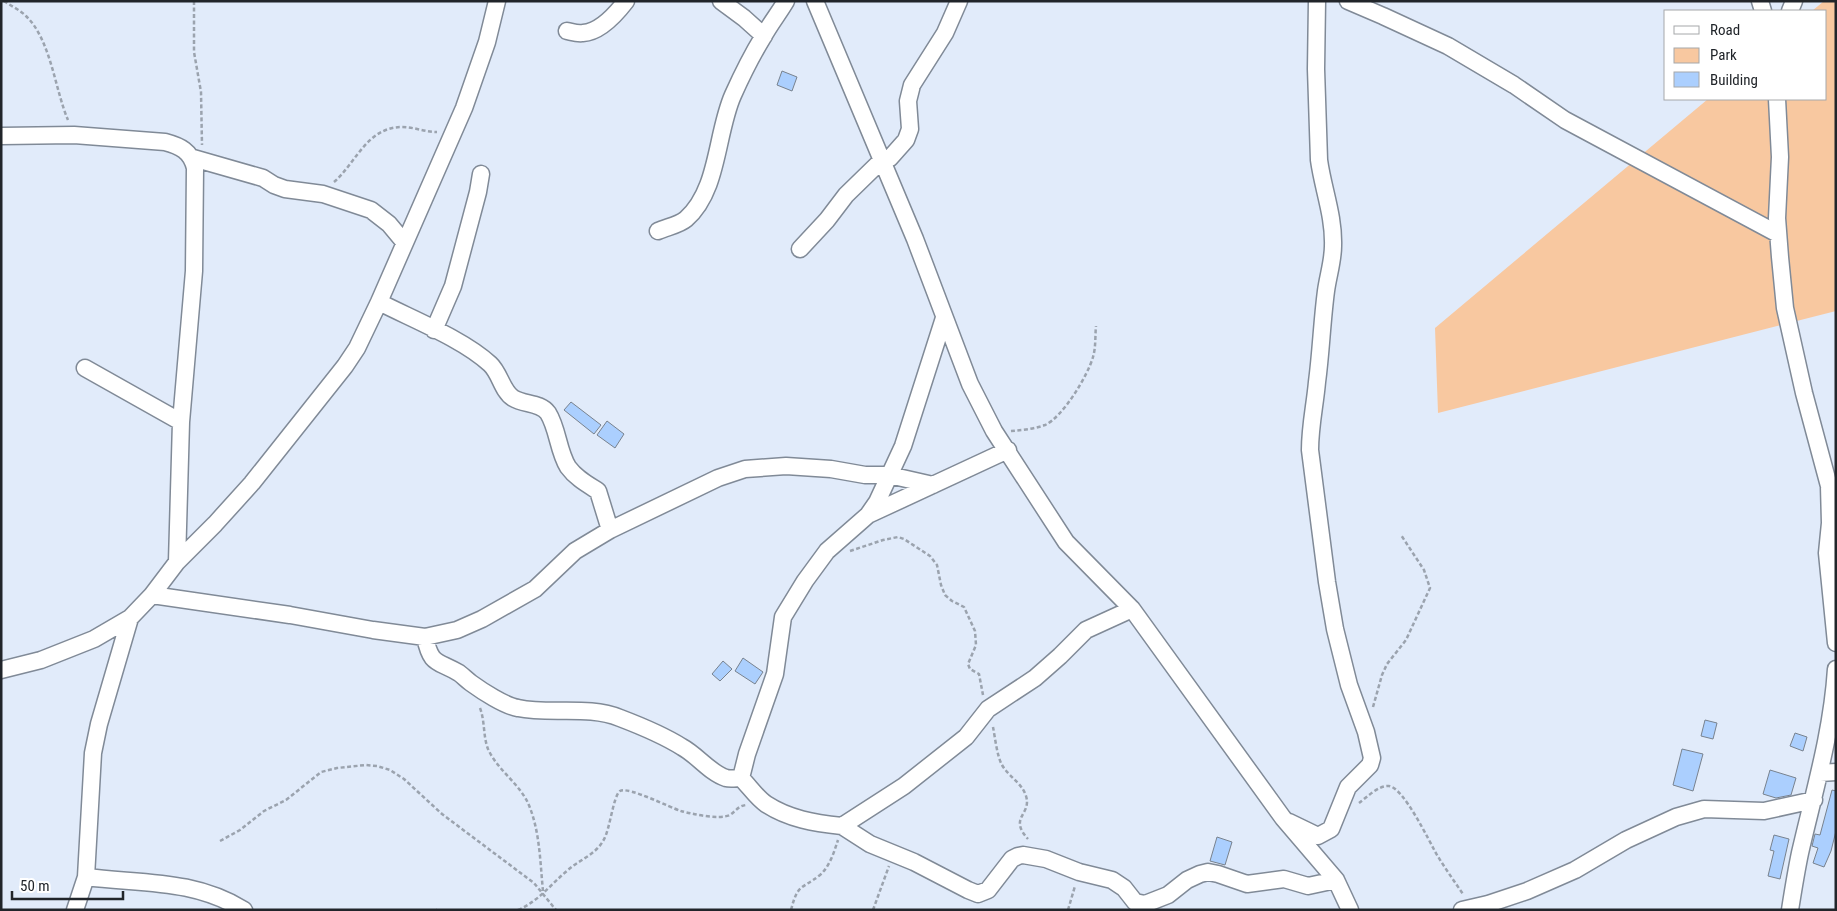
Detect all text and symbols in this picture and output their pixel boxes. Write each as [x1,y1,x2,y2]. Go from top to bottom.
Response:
legend [1664,10,1827,100]
text: Road [1710,21,1740,39]
text: Park [1710,46,1737,64]
text: Building [1710,71,1758,89]
scale bar [12,868,124,900]
text: 50 m [20,877,50,895]

